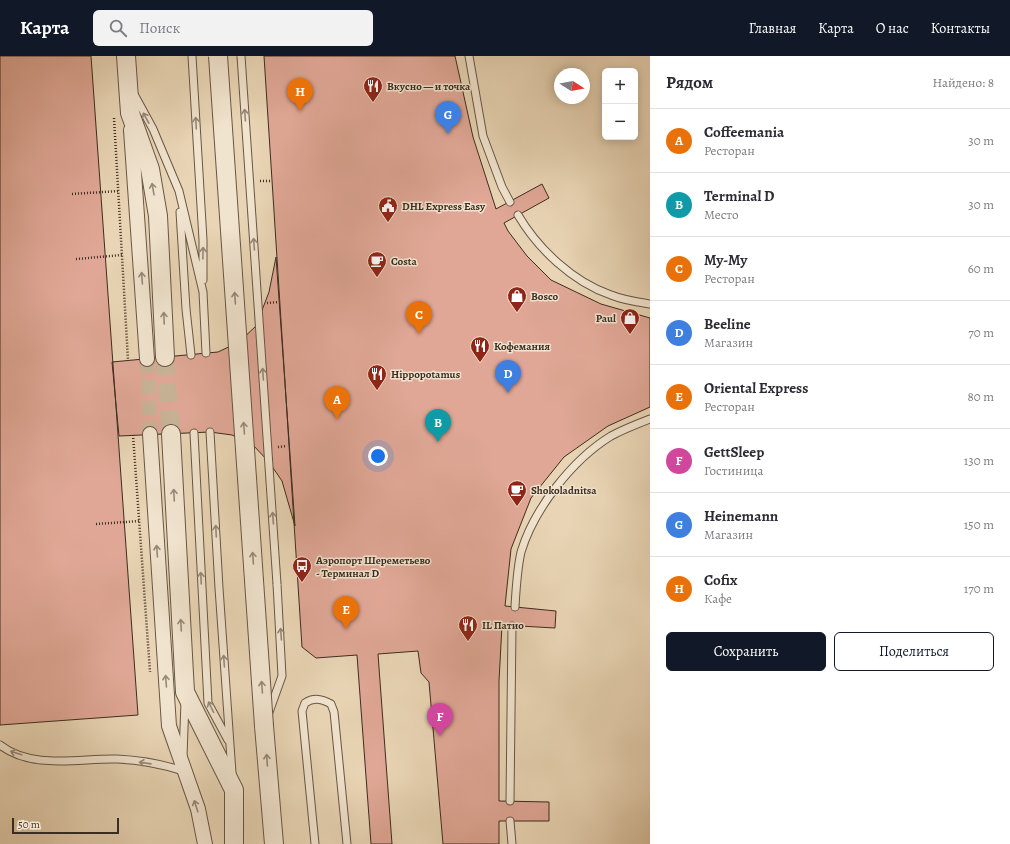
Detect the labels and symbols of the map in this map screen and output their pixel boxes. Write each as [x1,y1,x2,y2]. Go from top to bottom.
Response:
north arrow [554,68,590,104]
restaurant icon: Вкусно — и точка [362,75,384,103]
pin: H [287,78,313,111]
place label: Вкусно — и точка [387,79,471,94]
pin: G [435,101,461,134]
one-way arrow [241,109,248,122]
one-way arrow [142,112,150,124]
one-way arrow [192,117,199,130]
one-way arrow [149,183,157,196]
public building icon: DHL Express Easy [377,195,399,223]
place label: DHL Express Easy [402,199,486,214]
one-way arrow [251,238,258,251]
one-way arrow [199,247,207,260]
cafe icon: Costa [366,250,388,278]
place label: Costa [391,254,417,269]
one-way arrow [138,272,145,285]
shop icon: Bosco [506,285,528,313]
place label: Bosco [531,289,559,304]
one-way arrow [231,292,238,305]
pin: C [406,301,432,334]
shop icon: Paul [619,307,641,335]
place label: Paul [596,311,616,326]
one-way arrow [160,312,168,325]
restaurant icon: Кофемания [469,335,491,363]
place label: Кофемания [494,339,550,354]
pin: D [495,360,521,393]
restaurant icon: Hippopotamus [366,363,388,391]
place label: Hippopotamus [391,367,461,382]
one-way arrow [260,368,267,381]
pin: A [324,386,350,419]
pin: B [425,409,451,442]
one-way arrow [240,422,247,435]
your location [368,446,388,466]
cafe icon: Shokoladnitsa [506,479,528,507]
place label: Shokoladnitsa [531,483,597,498]
one-way arrow [170,489,178,502]
one-way arrow [269,512,276,525]
one-way arrow [212,525,219,538]
one-way arrow [153,545,160,558]
one-way arrow [249,552,256,565]
place label: Аэропорт Шереметьево - Терминал D [315,553,431,581]
bus stop icon: Аэропорт Шереметьево - Терминал D [291,555,313,583]
one-way arrow [197,572,204,585]
pin: E [333,596,359,629]
restaurant icon: IL Патио [457,614,479,642]
place label: IL Патио [482,618,524,633]
one-way arrow [178,619,185,632]
one-way arrow [277,628,284,641]
one-way arrow [220,655,227,668]
one-way arrow [162,675,169,688]
one-way arrow [258,681,265,694]
one-way arrow [207,702,214,714]
pin: F [427,703,453,736]
one-way arrow [10,749,23,756]
one-way arrow [263,754,270,767]
one-way arrow [139,759,152,767]
one-way arrow [192,800,199,813]
scale bar [12,816,119,835]

